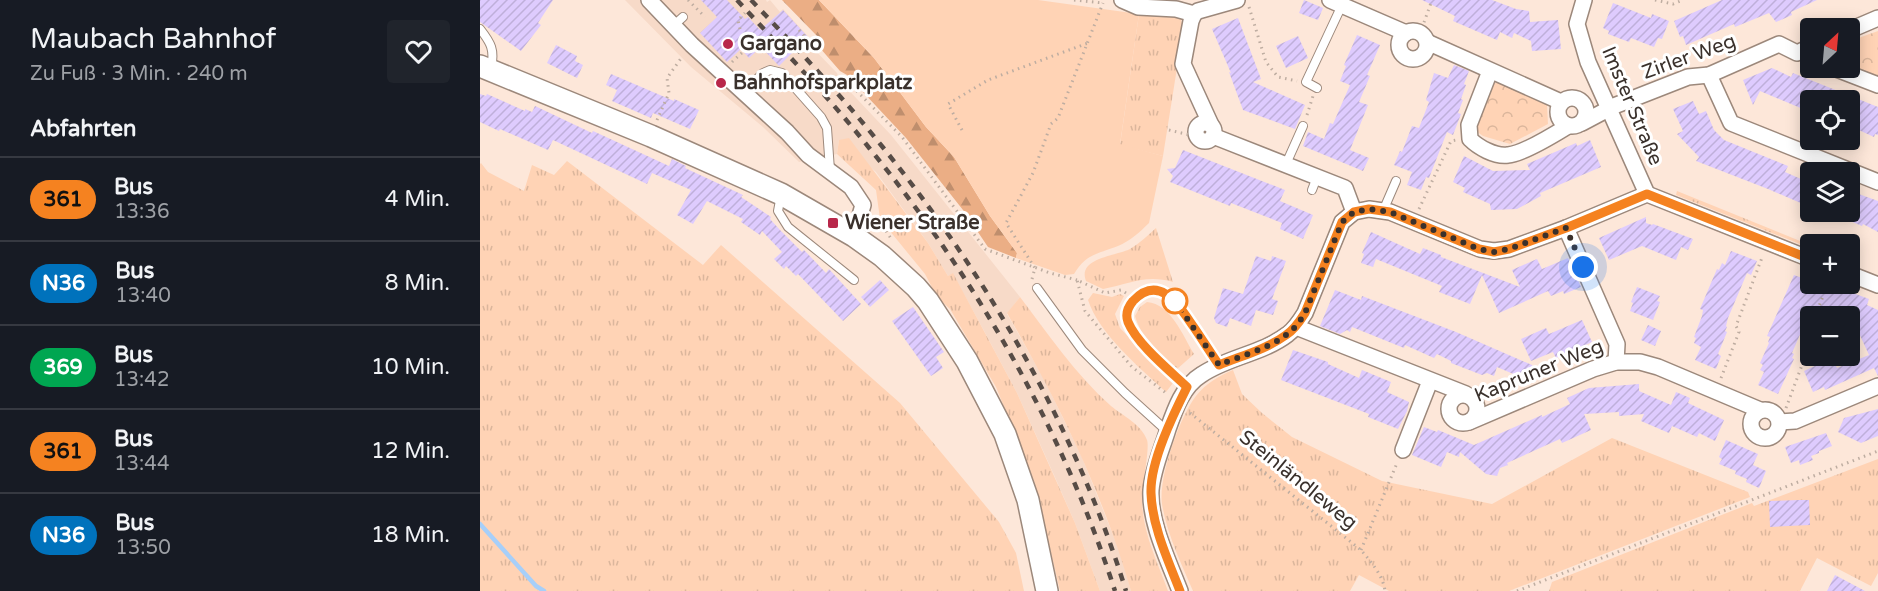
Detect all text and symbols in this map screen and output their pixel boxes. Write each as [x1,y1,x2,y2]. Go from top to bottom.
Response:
north arrow [1800,18,1860,78]
map controls [1800,18,1860,366]
button: heart [387,20,450,83]
text: Maubach Bahnhof [30,22,276,56]
street label: Zirler Weg [1639,29,1739,85]
place label: Gargano [740,32,822,56]
marker: Gargano [721,37,735,51]
street label: Imster Straße [1596,43,1668,169]
text: Zu Fuß · 3 Min. · 240 m [30,62,248,86]
place label: Bahnhofsparkplatz [733,71,913,95]
marker: Bahnhofsparkplatz [714,76,728,90]
button: locate [1800,90,1860,150]
text: Abfahrten [30,116,136,142]
button: layers [1800,162,1860,222]
text: Bus [114,174,153,200]
text: 4 Min. [385,186,450,212]
text: 361 [43,187,83,212]
text: 13:36 [114,200,169,224]
place label: Wiener Straße [845,211,980,235]
marker: Wiener Straße [826,216,840,230]
button: + [1800,234,1860,294]
your location [1568,252,1598,282]
text: Bus [115,258,154,284]
text: 8 Min. [385,270,450,296]
text: N36 [42,271,85,296]
text: 13:40 [115,284,171,308]
unlabelled marker [1162,288,1188,314]
button: − [1800,306,1860,366]
street label: Kapruner Weg [1471,334,1607,408]
text: Bus [114,342,153,368]
text: 10 Min. [371,354,450,380]
text: 369 [43,355,83,380]
text: 13:42 [114,368,169,392]
street label: Steinländleweg [1234,425,1362,535]
text: Bus [114,426,153,452]
text: 12 Min. [371,438,450,464]
text: 361 [43,439,83,464]
text: 13:44 [114,452,169,476]
text: Bus [115,510,154,536]
text: 18 Min. [371,522,450,548]
text: N36 [42,523,85,548]
text: 13:50 [115,536,171,560]

